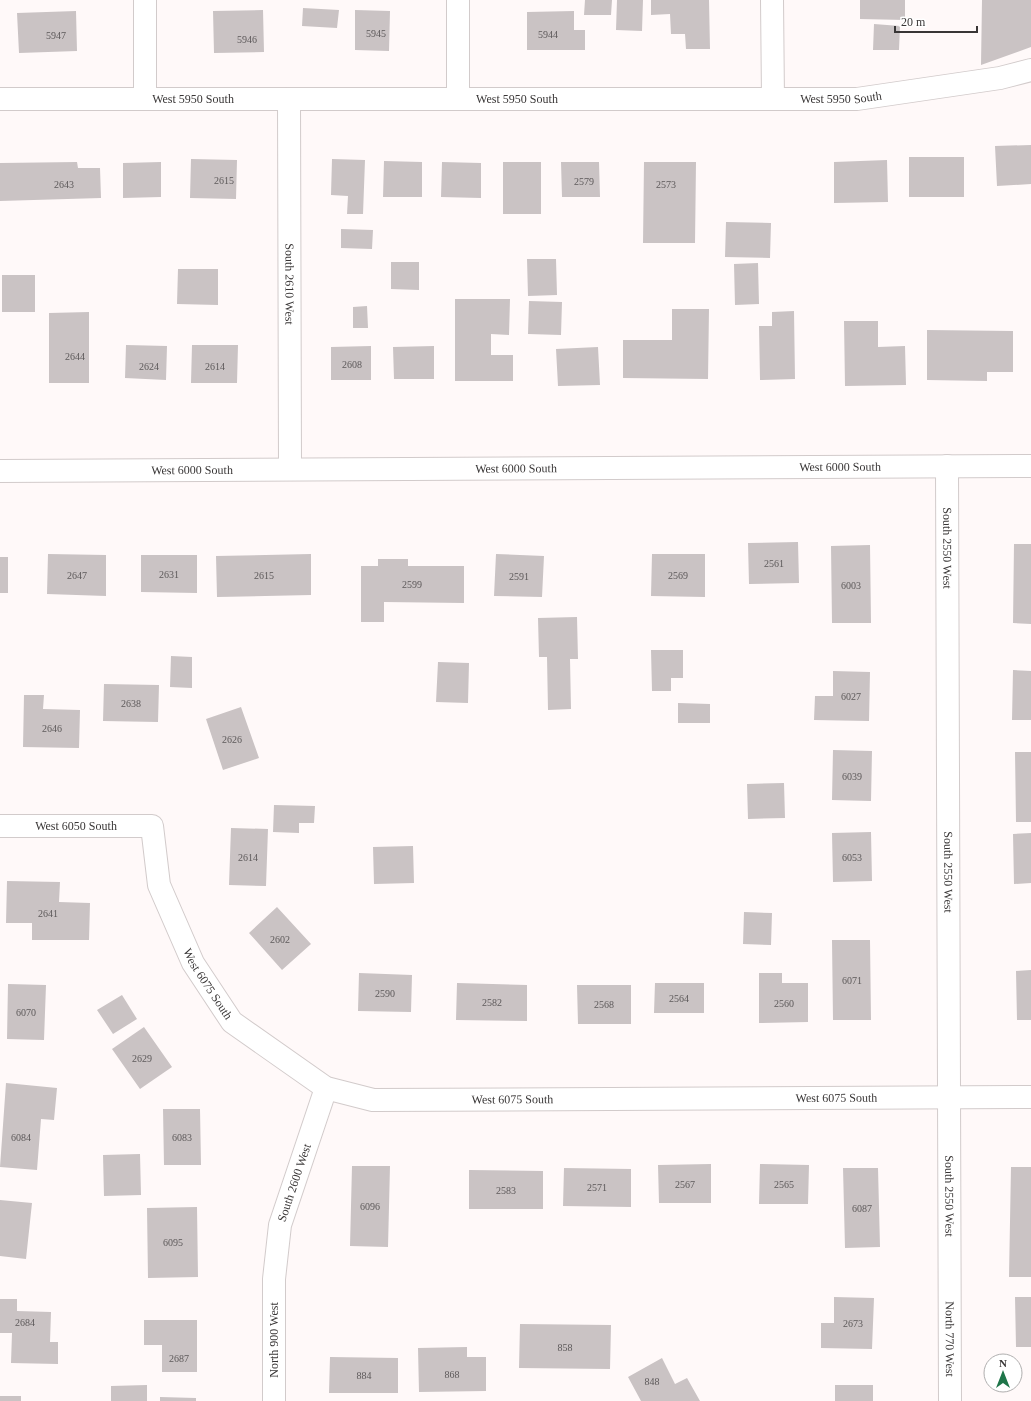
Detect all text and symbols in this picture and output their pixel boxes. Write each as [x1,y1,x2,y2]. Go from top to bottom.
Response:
scale bar [895,8,977,34]
text: 20 m [901,15,926,29]
house number: 5945 [366,28,386,39]
house number: 5944 [538,29,558,40]
house number: 5947 [46,30,66,41]
house number: 5946 [237,34,257,45]
street label: West 5950 South [800,88,883,106]
street label: West 5950 South [152,92,234,106]
street label: West 5950 South [476,92,558,106]
house number: 2615 [214,175,234,186]
house number: 2579 [574,176,594,187]
house number: 2643 [54,179,74,190]
house number: 2573 [656,179,676,190]
street label: South 2610 West [282,243,297,325]
house number: 2644 [65,351,85,362]
house number: 2608 [342,359,362,370]
house number: 2624 [139,361,159,372]
house number: 2614 [205,361,225,372]
street label: West 6000 South [799,460,881,474]
street label: West 6000 South [475,461,557,476]
street label: West 6000 South [151,463,233,477]
street label: South 2550 West [940,507,954,589]
house number: 2561 [764,558,784,569]
house number: 2631 [159,569,179,580]
house number: 2647 [67,570,87,581]
house number: 2615 [254,570,274,581]
house number: 2569 [668,570,688,581]
house number: 2591 [509,571,529,582]
house number: 2599 [402,579,422,590]
house number: 6003 [841,580,861,591]
house number: 6027 [841,691,861,702]
house number: 2638 [121,698,141,709]
house number: 2646 [42,723,62,734]
house number: 2626 [222,734,242,745]
house number: 6039 [842,771,862,782]
street label: West 6050 South [35,819,117,833]
street label: South 2550 West [941,831,955,913]
house number: 2614 [238,852,258,863]
house number: 6053 [842,852,862,863]
house number: 2641 [38,908,58,919]
house number: 2602 [270,934,290,945]
street label: West 6075 South [180,946,235,1022]
house number: 6071 [842,975,862,986]
house number: 2590 [375,988,395,999]
house number: 2564 [669,993,689,1004]
house number: 2582 [482,997,502,1008]
house number: 2560 [774,998,794,1009]
house number: 2568 [594,999,614,1010]
house number: 6070 [16,1007,36,1018]
house number: 2629 [132,1053,152,1064]
street label: West 6075 South [795,1091,877,1105]
street label: West 6075 South [472,1092,553,1107]
house number: 6084 [11,1132,31,1143]
house number: 6083 [172,1132,192,1143]
street label: South 2600 West [275,1141,314,1224]
street label: South 2550 West [942,1155,956,1237]
house number: 2567 [675,1179,695,1190]
house number: 2565 [774,1179,794,1190]
house number: 2571 [587,1182,607,1193]
house number: 2583 [496,1185,516,1196]
house number: 6096 [360,1201,380,1212]
house number: 6087 [852,1203,872,1214]
house number: 6095 [163,1237,183,1248]
street label: North 770 West [943,1301,957,1377]
street label: North 900 West [267,1302,281,1378]
house number: 2684 [15,1317,35,1328]
house number: 2673 [843,1318,863,1329]
house number: 858 [558,1342,573,1353]
house number: 2687 [169,1353,189,1364]
north arrow [983,1353,1023,1393]
text: N [999,1357,1007,1369]
house number: 868 [445,1369,460,1380]
house number: 884 [357,1370,372,1381]
house number: 848 [645,1376,660,1387]

